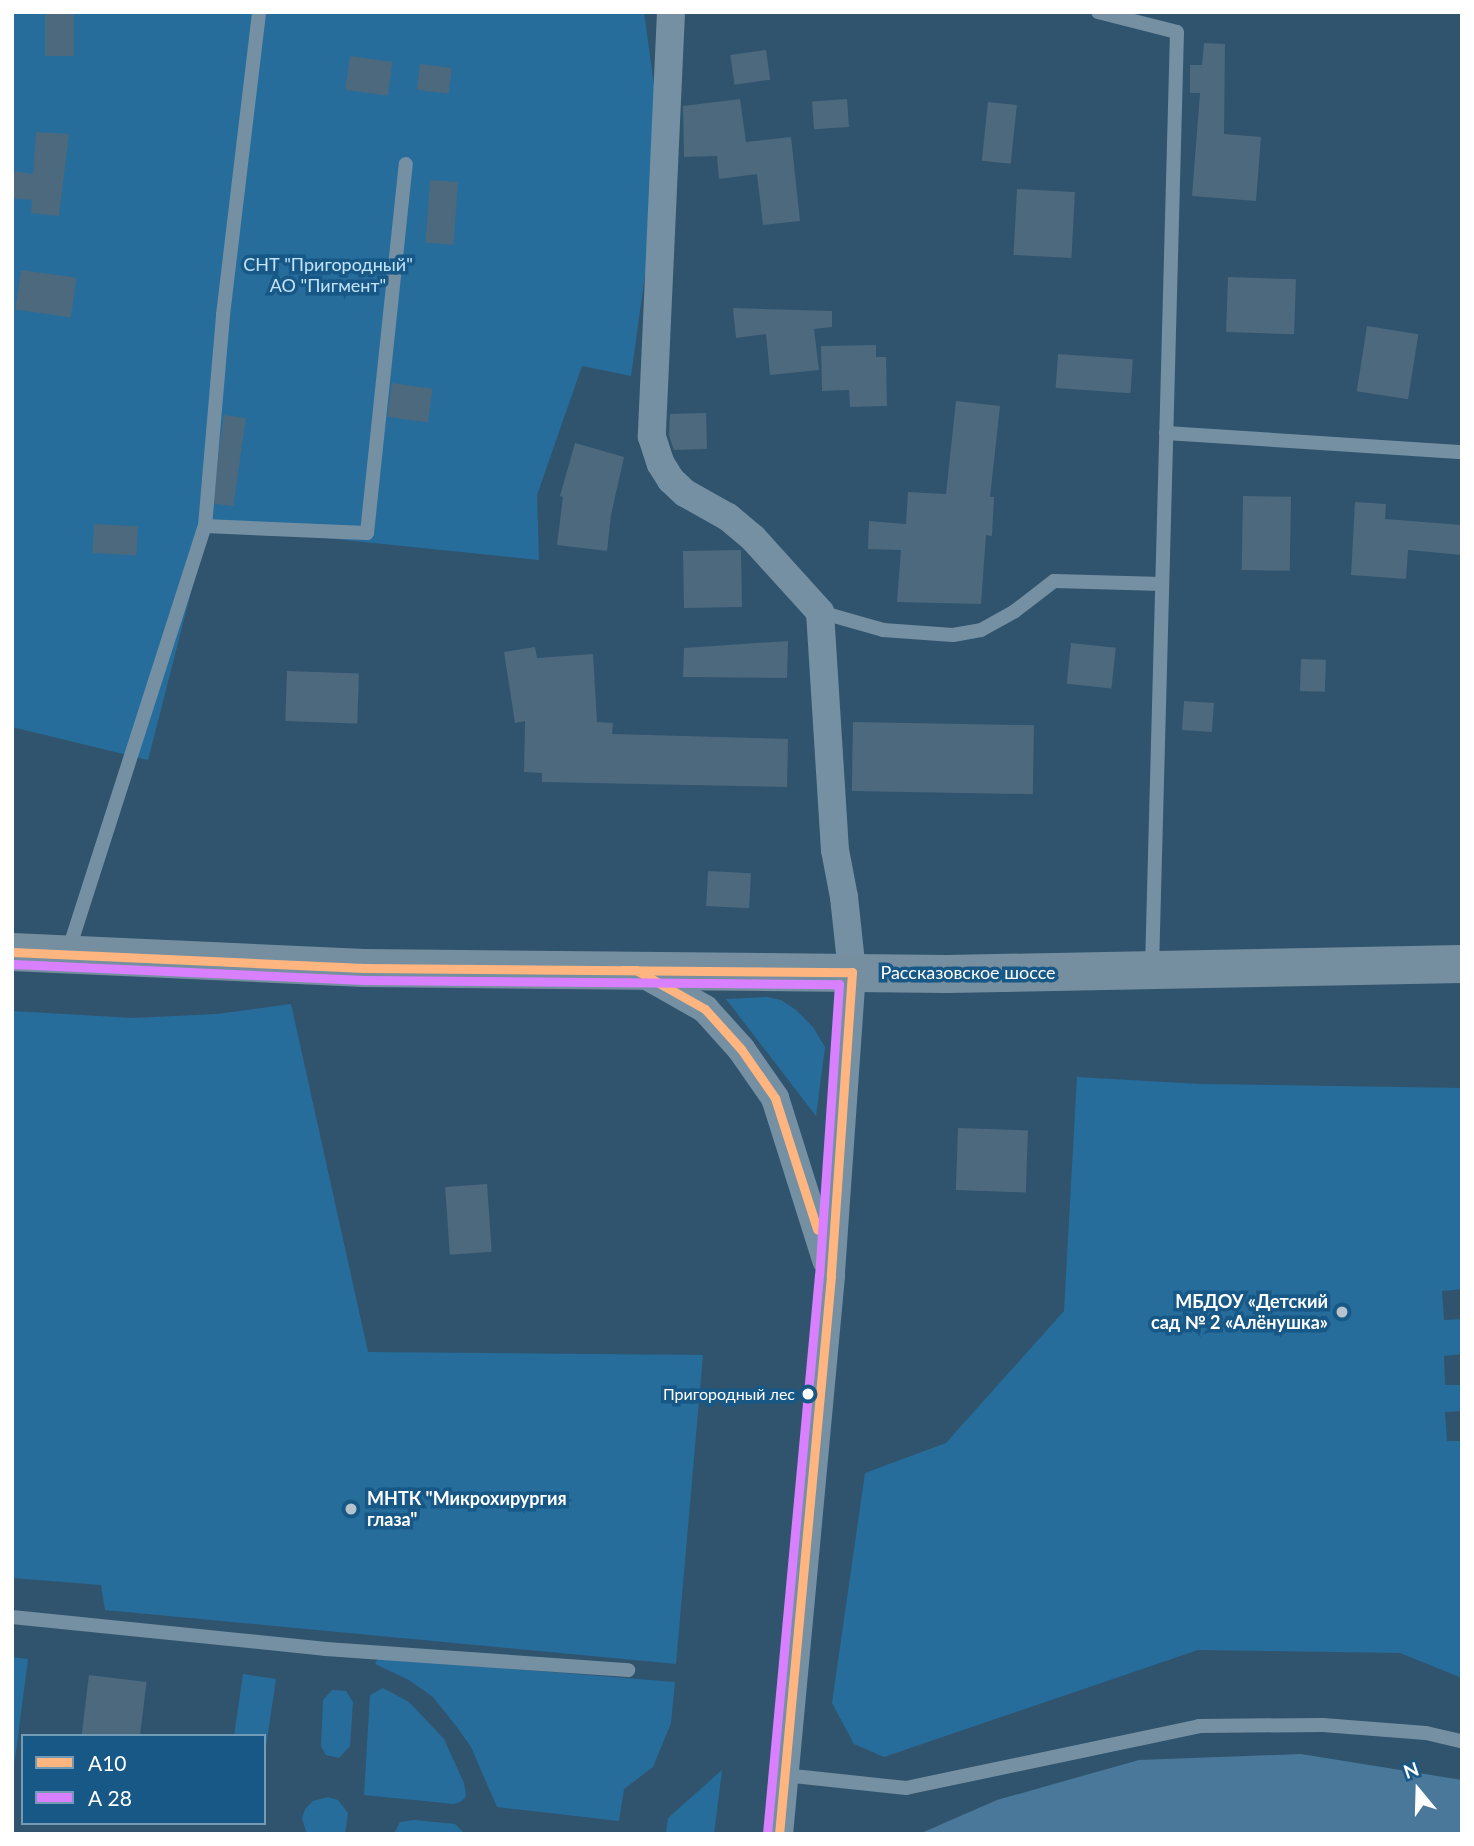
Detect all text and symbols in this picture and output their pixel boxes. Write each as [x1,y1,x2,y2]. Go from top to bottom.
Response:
park label: СНТ "Пригородный" АО "Пигмент" [243,254,413,296]
street label: Рассказовское шоссе [880,961,1056,983]
place label: МБДОУ «Детский сад № 2 «Алёнушка» [1151,1291,1328,1334]
marker: МБДОУ «Детский сад № 2 «Алёнушка» [1334,1304,1350,1320]
place label: Пригородный лес [663,1384,795,1404]
marker: Пригородный лес [801,1387,815,1401]
place label: МНТК "Микрохирургия глаза" [367,1488,567,1530]
marker: МНТК "Микрохирургия глаза" [341,1499,361,1519]
legend [21,1734,266,1825]
text: А10 [88,1750,127,1775]
north arrow [1383,1755,1453,1825]
text: N [1400,1756,1422,1783]
text: А 28 [88,1785,132,1810]

